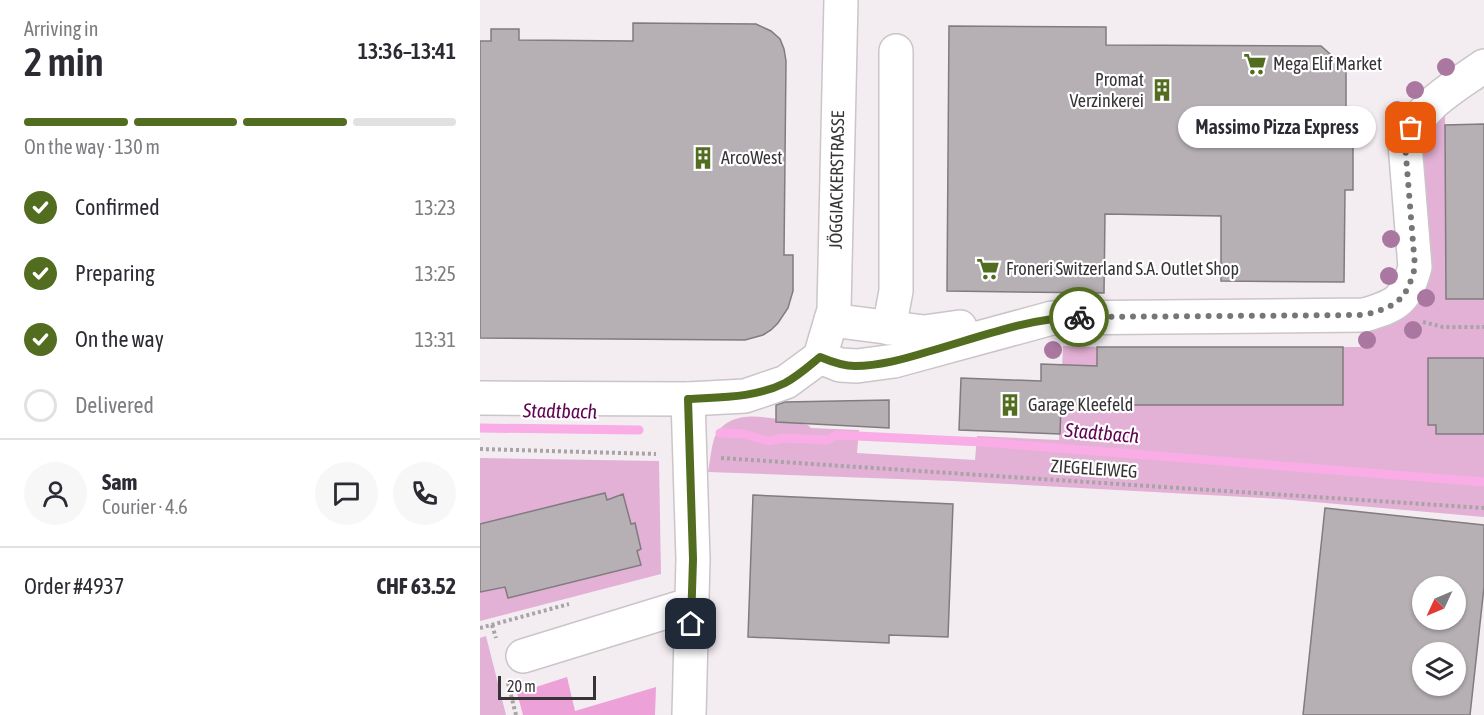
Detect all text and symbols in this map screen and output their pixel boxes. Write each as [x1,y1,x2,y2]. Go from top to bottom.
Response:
text: Arriving in [24,17,98,40]
text: 13:36–13:41 [358,38,456,64]
text: 2 min [24,40,104,84]
supermarket icon: Mega Elif Market [1242,51,1268,77]
place label: Mega Elif Market [1273,53,1382,74]
place label: Promat Verzinkerei [1070,69,1144,111]
building icon: Promat Verzinkerei [1149,77,1175,103]
pin [1385,102,1436,153]
callout: Massimo Pizza Express [1177,107,1375,149]
street label: JÖGGIACKERSTRASSE [825,110,848,249]
icon: bag [1394,111,1427,144]
text: Massimo Pizza Express [1195,115,1359,138]
text: On the way · 130 m [24,135,160,158]
building icon: ArcoWest [690,145,716,171]
place label: ArcoWest [721,147,782,168]
icon: check [24,191,57,224]
text: Confirmed [75,194,160,220]
text: 13:23 [415,196,456,219]
supermarket icon: Froneri Switzerland S.A. Outlet Shop [975,256,1001,282]
icon: check [24,257,57,290]
place label: Froneri Switzerland S.A. Outlet Shop [1006,258,1239,279]
text: Preparing [75,260,155,286]
text: 13:25 [415,262,456,285]
courier [1049,287,1109,347]
icon: bike [1063,301,1096,334]
icon: check [24,323,57,356]
text: On the way [75,326,164,352]
text: 13:31 [415,328,456,351]
text: Delivered [75,392,154,418]
building icon: Garage Kleefeld [997,392,1023,418]
place label: Garage Kleefeld [1028,394,1133,415]
water label: Stadtbach [522,398,598,423]
water label: Stadtbach [1063,418,1140,447]
street label: ZIEGELEIWEG [1050,455,1138,482]
button: person [24,462,87,525]
button: chat [315,462,378,525]
button: phone [393,462,456,525]
text: Sam [102,469,137,495]
text: Courier · 4.6 [102,495,188,518]
text: Order #4937 [24,573,124,599]
text: CHF 63.52 [376,573,456,599]
north arrow [1412,576,1466,630]
map controls [1412,576,1466,696]
pin [665,598,716,649]
icon: home [674,607,707,640]
button: layers [1412,642,1466,696]
scale bar [498,673,596,700]
text: 20 m [507,677,536,695]

